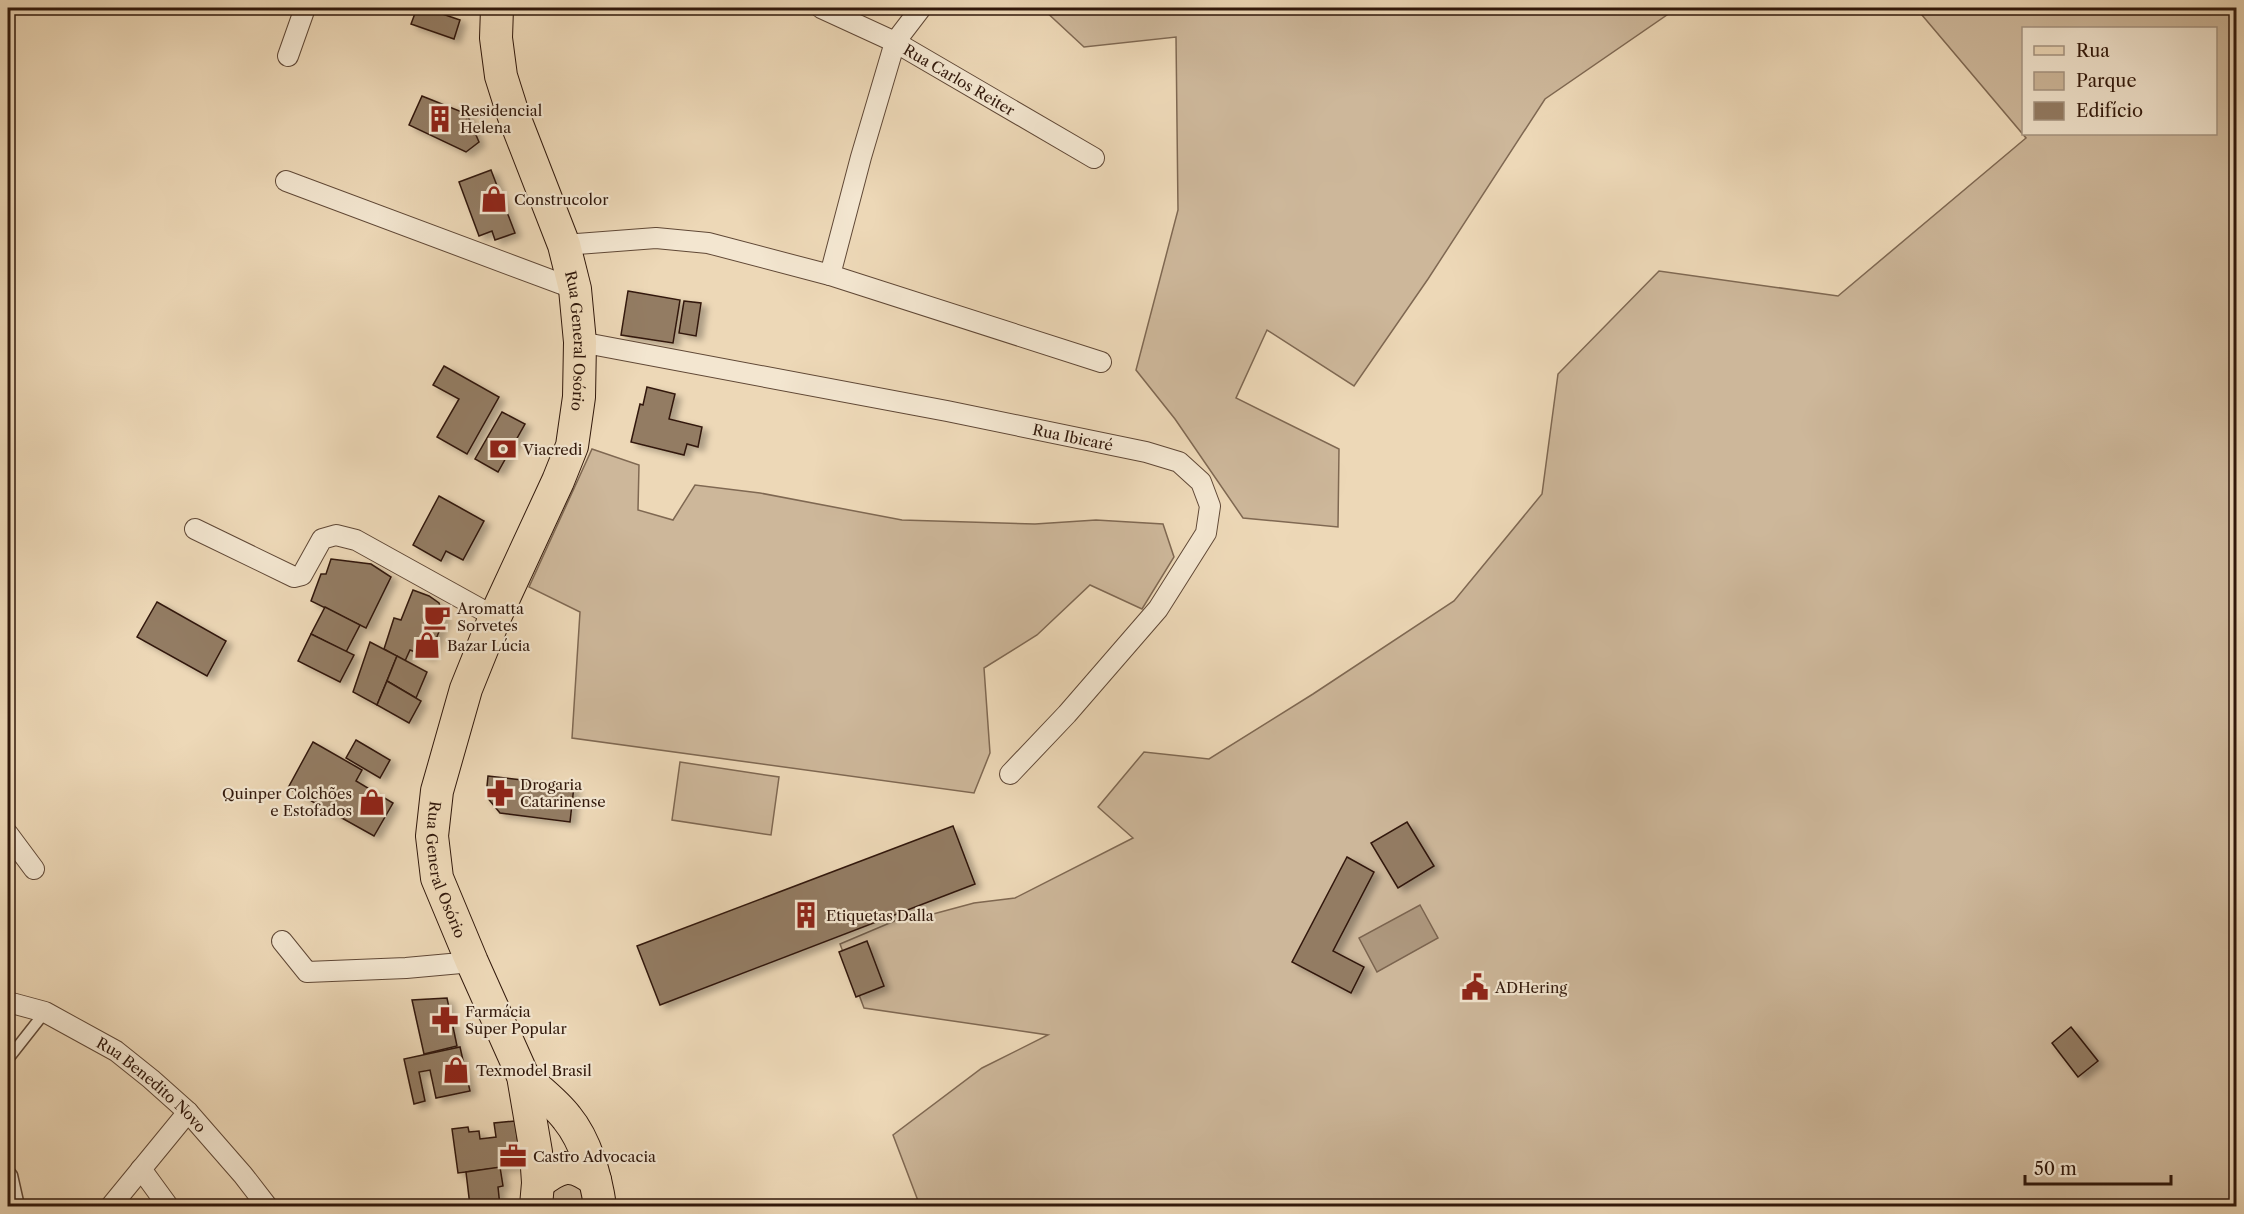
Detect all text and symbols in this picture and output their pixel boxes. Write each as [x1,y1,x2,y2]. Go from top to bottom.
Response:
legend [2022,27,2217,135]
street label: Rua Carlos Reiter [900,40,1019,120]
text: Rua [2076,40,2110,62]
text: Parque [2076,70,2137,92]
text: Edifício [2076,100,2143,122]
place label: Residencial Helena [460,101,543,137]
building icon: Residencial Helena [425,104,455,134]
shop icon: Construcolor [479,184,509,214]
place label: Construcolor [514,190,609,209]
street label: Rua General Osório [561,269,590,412]
street label: Rua Ibicaré [1031,419,1115,454]
bank icon: Viacredi [488,434,518,464]
place label: Viacredi [522,440,583,459]
place label: Aromatta Sorvetes [456,599,524,635]
cafe icon: Aromatta Sorvetes [422,602,452,632]
shop icon: Bazar Lúcia [412,630,442,660]
place label: Bazar Lúcia [447,636,530,655]
place label: Drogaria Catarinense [520,775,606,811]
pharmacy icon: Drogaria Catarinense [485,778,515,808]
place label: Quinper Colchões e Estofados [222,784,352,820]
shop icon: Quinper Colchões e Estofados [357,787,387,817]
street label: Rua General Osório [422,800,470,941]
building icon: Etiquetas Dalla [791,900,821,930]
place label: Etiquetas Dalla [826,906,934,925]
public building icon: ADHering [1460,972,1490,1002]
place label: ADHering [1494,978,1567,997]
place label: Farmácia Super Popular [465,1002,567,1038]
pharmacy icon: Farmácia Super Popular [430,1005,460,1035]
street label: Rua Benedito Novo [93,1033,211,1136]
shop icon: Texmodel Brasil [441,1055,471,1085]
place label: Texmodel Brasil [476,1061,592,1080]
office icon: Castro Advocacia [498,1141,528,1171]
place label: Castro Advocacia [533,1147,656,1166]
scale bar [2025,1148,2170,1186]
text: 50 m [2034,1158,2077,1180]

